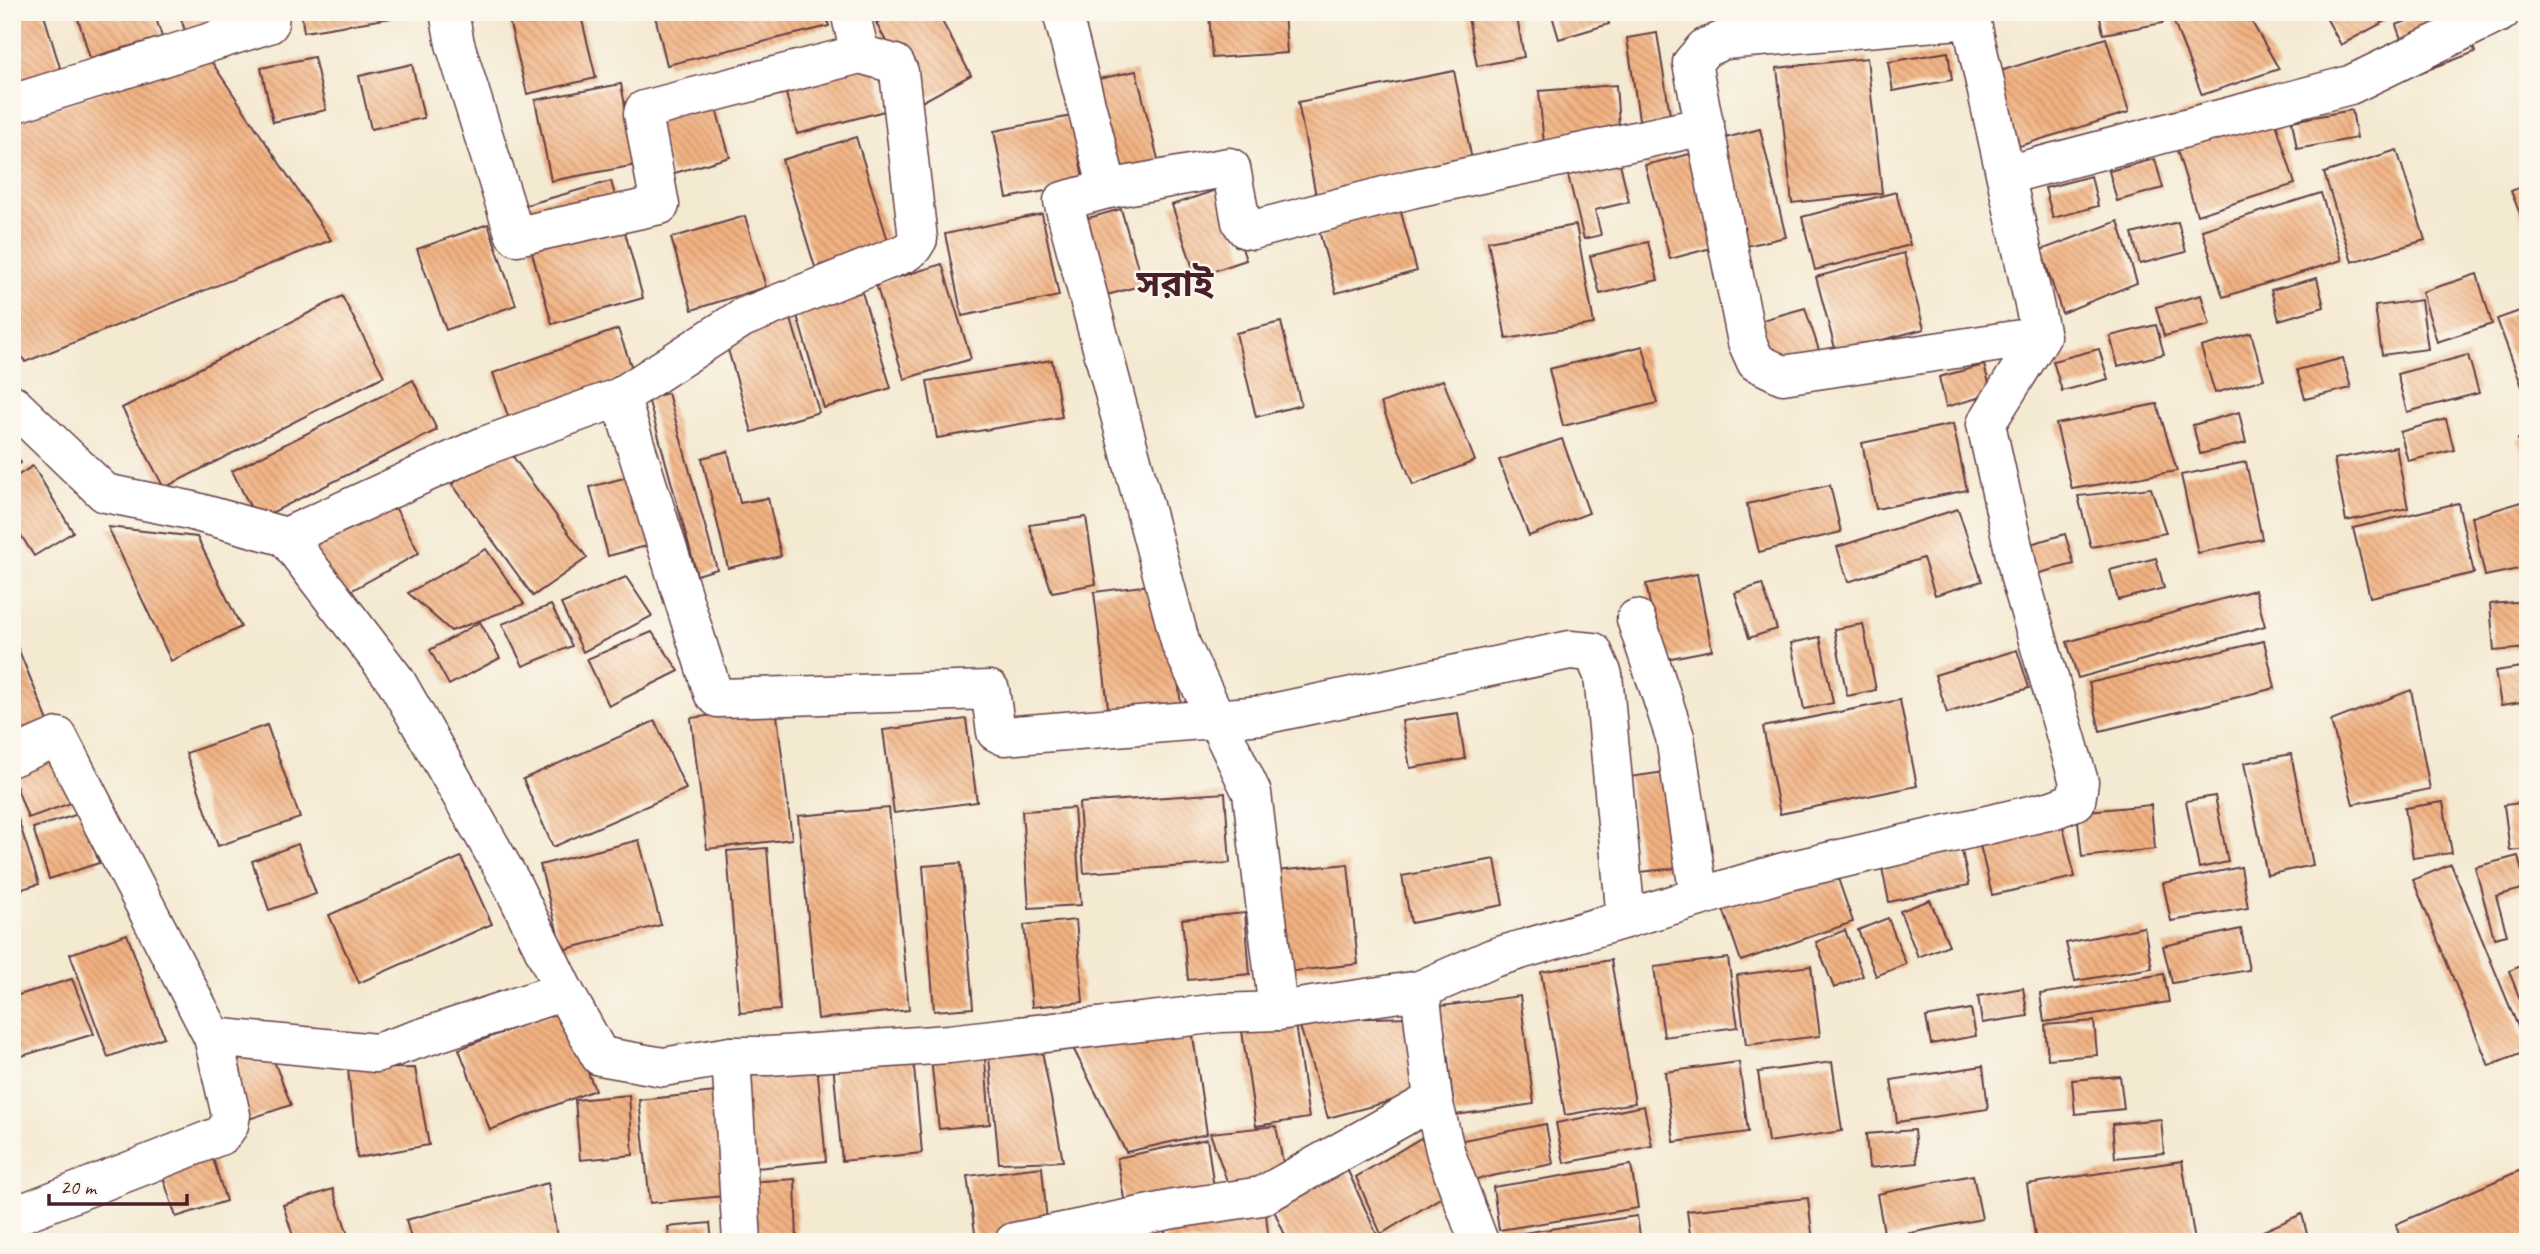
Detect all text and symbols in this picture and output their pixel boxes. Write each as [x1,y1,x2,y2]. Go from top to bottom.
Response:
district label: সরাই [1135,260,1214,307]
scale bar [49,1163,187,1207]
text: 20 m [60,1174,98,1200]

